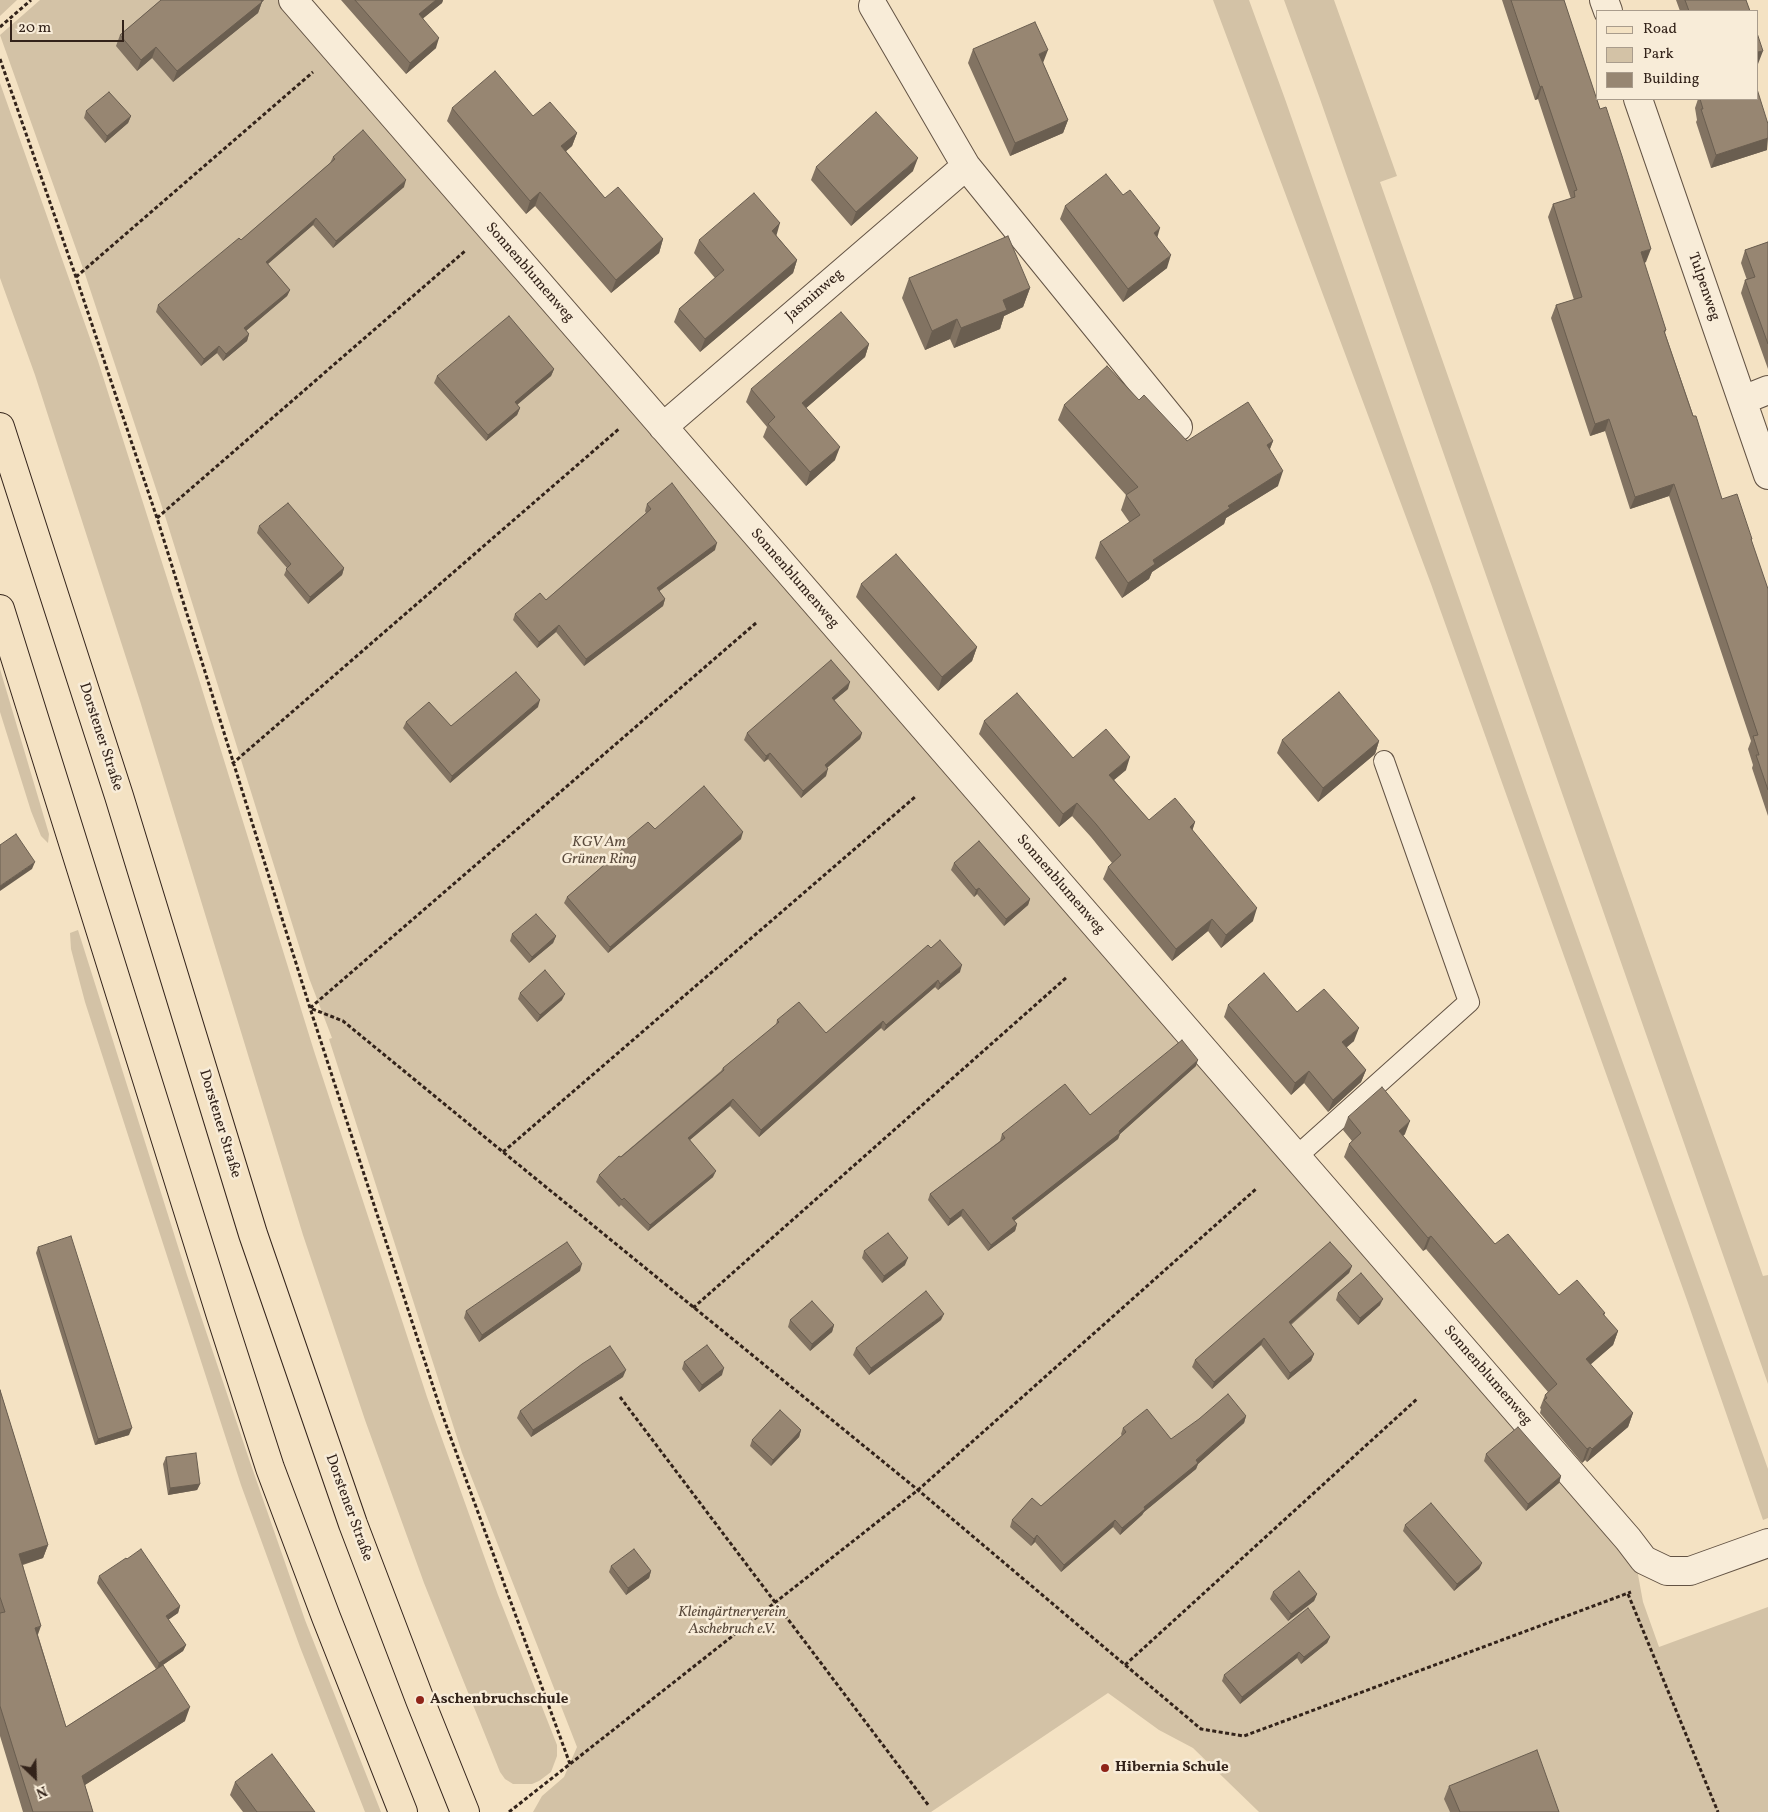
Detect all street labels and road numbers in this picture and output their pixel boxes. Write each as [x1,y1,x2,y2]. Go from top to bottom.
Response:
street label: Sonnenblumenweg [481,219,577,327]
street label: Tulpenweg [1683,250,1723,324]
street label: Jasminweg [782,266,848,326]
street label: Sonnenblumenweg [746,525,842,633]
street label: Dorstener Straße [74,681,126,793]
street label: Sonnenblumenweg [1012,831,1108,939]
street label: Dorstener Straße [194,1068,244,1180]
street label: Sonnenblumenweg [1439,1322,1535,1430]
street label: Dorstener Straße [320,1452,376,1564]

